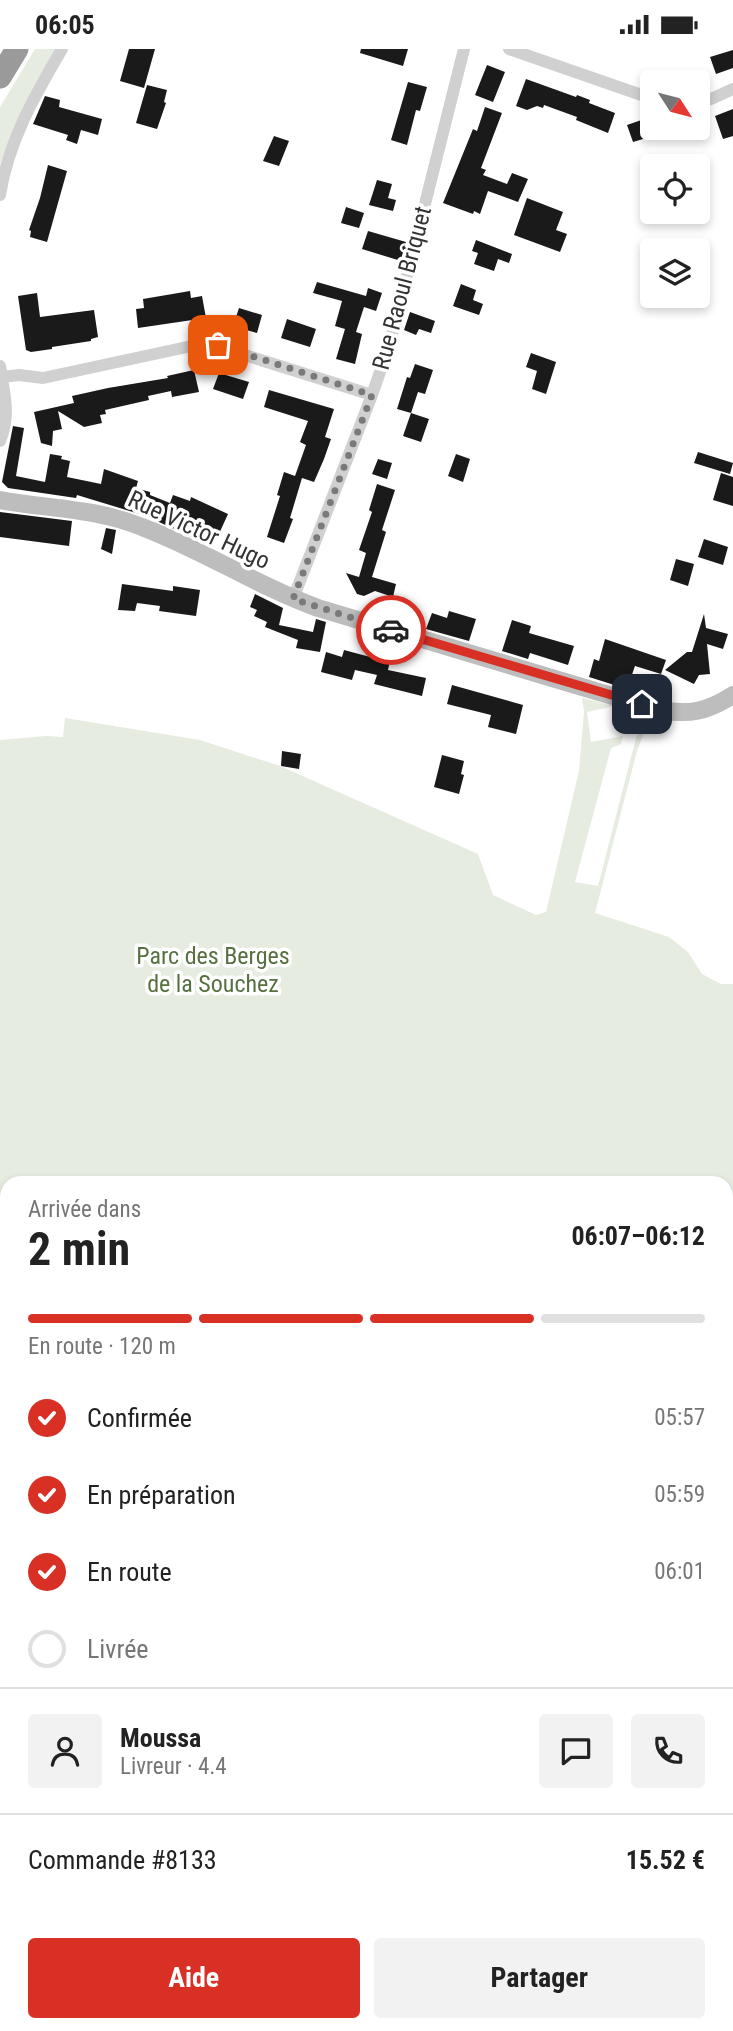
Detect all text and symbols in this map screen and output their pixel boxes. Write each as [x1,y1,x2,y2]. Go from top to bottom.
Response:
text: 06:05 [35,10,95,40]
north arrow [640,70,710,140]
map controls [640,70,710,308]
button: locate [640,154,710,224]
street label: Rue Raoul Briquet [367,203,437,373]
button: layers [640,238,710,308]
pin [188,315,248,375]
icon: bag [199,326,237,364]
street label: Rue Victor Hugo [124,485,274,575]
courier [356,595,426,665]
icon: car [372,611,410,649]
pin [612,674,672,734]
icon: home [623,685,661,723]
park label: Parc des Berges de la Souchez [136,942,290,998]
text: Arrivée dans [28,1196,141,1223]
text: 06:07–06:12 [571,1221,705,1251]
text: 2 min [28,1222,130,1276]
text: En route · 120 m [28,1333,176,1360]
icon: check [28,1399,66,1437]
text: Confirmée [87,1403,192,1433]
text: 05:57 [654,1404,705,1431]
icon: check [28,1476,66,1514]
text: En préparation [87,1480,236,1510]
text: 05:59 [654,1481,705,1508]
icon: check [28,1553,66,1591]
text: En route [87,1557,172,1587]
text: 06:01 [654,1558,705,1585]
text: Livrée [87,1634,149,1664]
button: person [28,1714,102,1788]
button: chat [539,1714,613,1788]
button: phone [631,1714,705,1788]
text: Moussa [120,1723,201,1753]
text: Livreur · 4.4 [120,1753,227,1780]
text: Commande #8133 [28,1845,217,1875]
text: 15.52 € [626,1845,705,1875]
button: Aide [28,1938,360,2018]
button: Partager [374,1938,705,2018]

